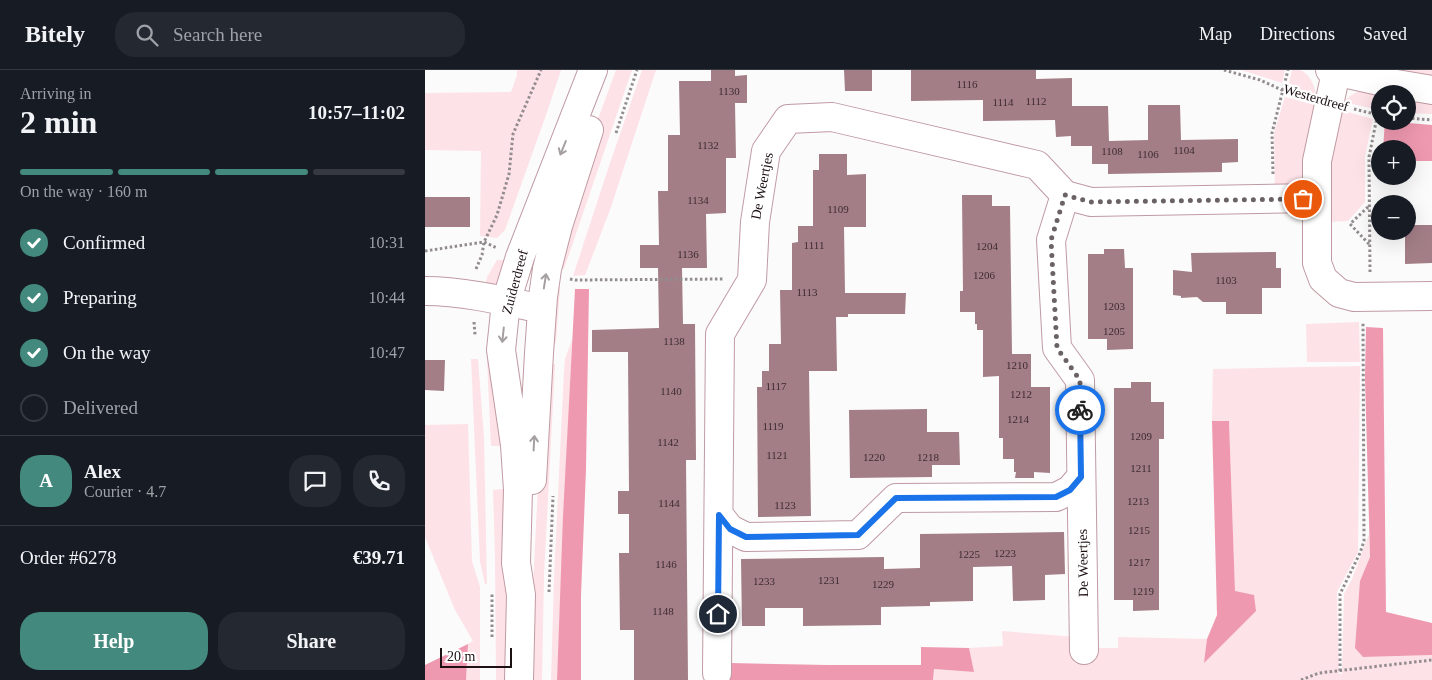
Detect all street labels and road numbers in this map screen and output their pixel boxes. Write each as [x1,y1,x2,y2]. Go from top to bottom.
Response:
street label: Westerdreef [1282,82,1351,115]
street label: De Weertjes [748,151,776,221]
street label: Zuiderdreef [499,248,531,316]
street label: De Weertjes [1075,529,1091,597]

